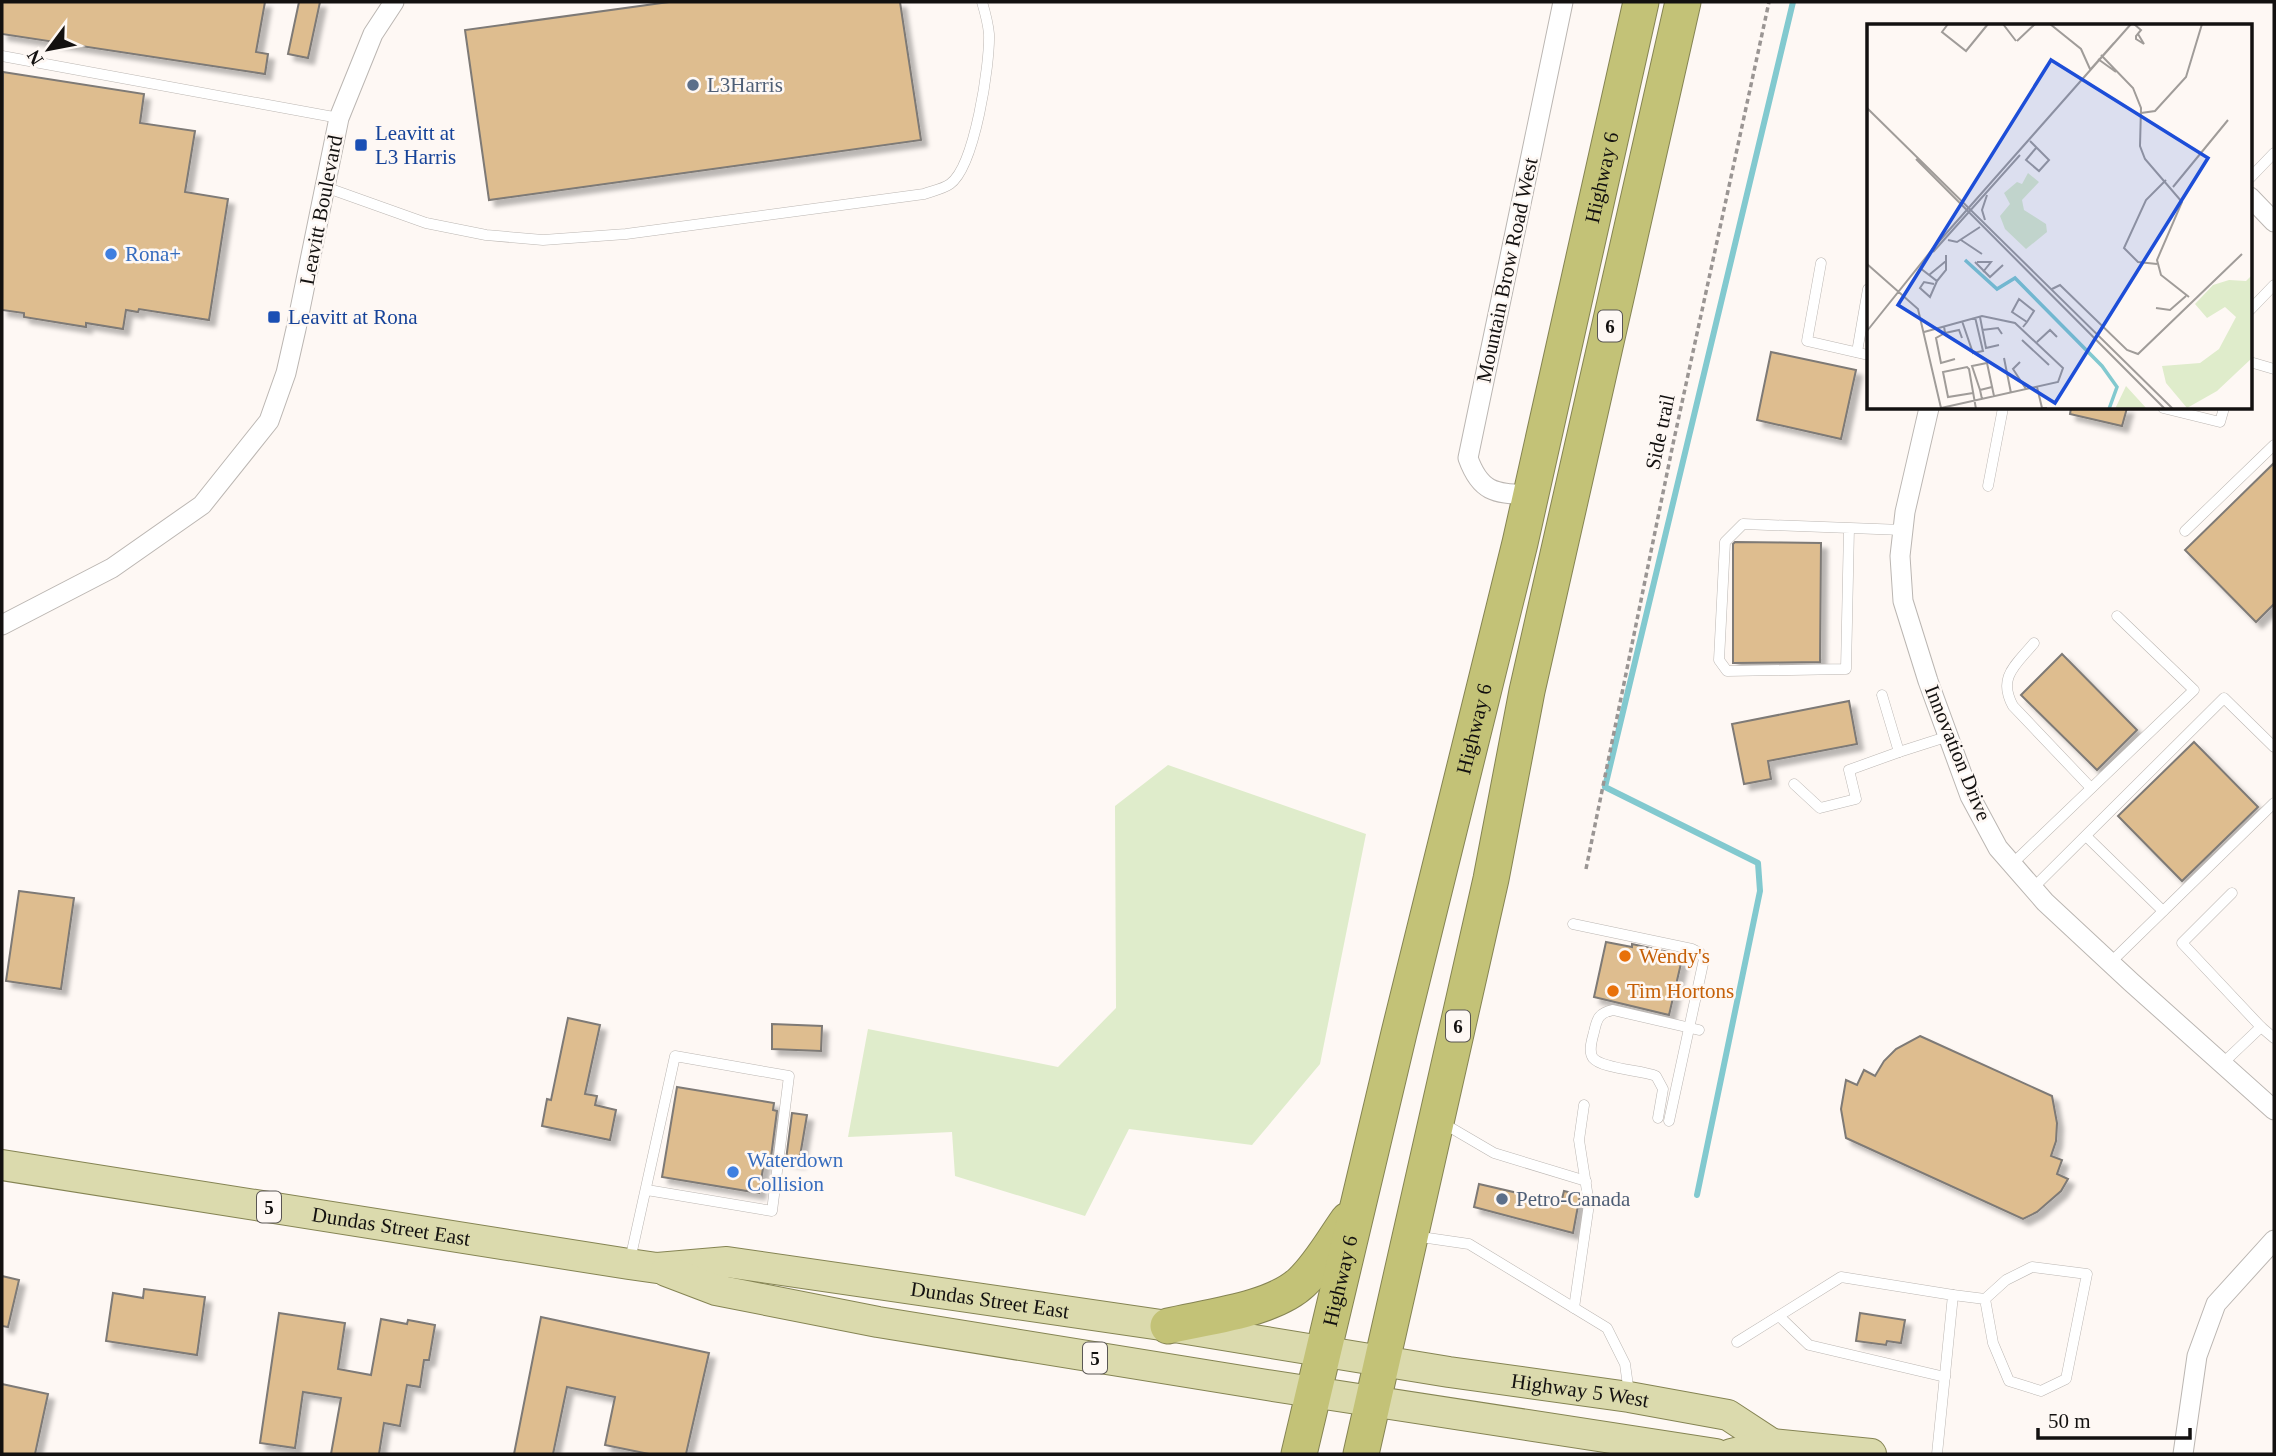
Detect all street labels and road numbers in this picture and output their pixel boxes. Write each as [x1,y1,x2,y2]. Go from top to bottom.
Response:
street label: Highway 6 [1580,130,1624,225]
street label: Leavitt Boulevard [295,133,347,287]
street label: Mountain Brow Road West [1471,155,1543,385]
road number: 6 [1598,310,1622,342]
street label: Side trail [1640,392,1680,472]
street label: Highway 6 [1451,681,1497,777]
street label: Innovation Drive [1920,682,1996,824]
road number: 6 [1446,1010,1470,1042]
road number: 5 [257,1191,281,1222]
street label: Dundas Street East [310,1202,472,1251]
street label: Highway 6 [1318,1233,1363,1329]
street label: Dundas Street East [909,1277,1071,1324]
road number: 5 [1083,1342,1107,1374]
street label: Highway 5 West [1510,1369,1651,1412]

